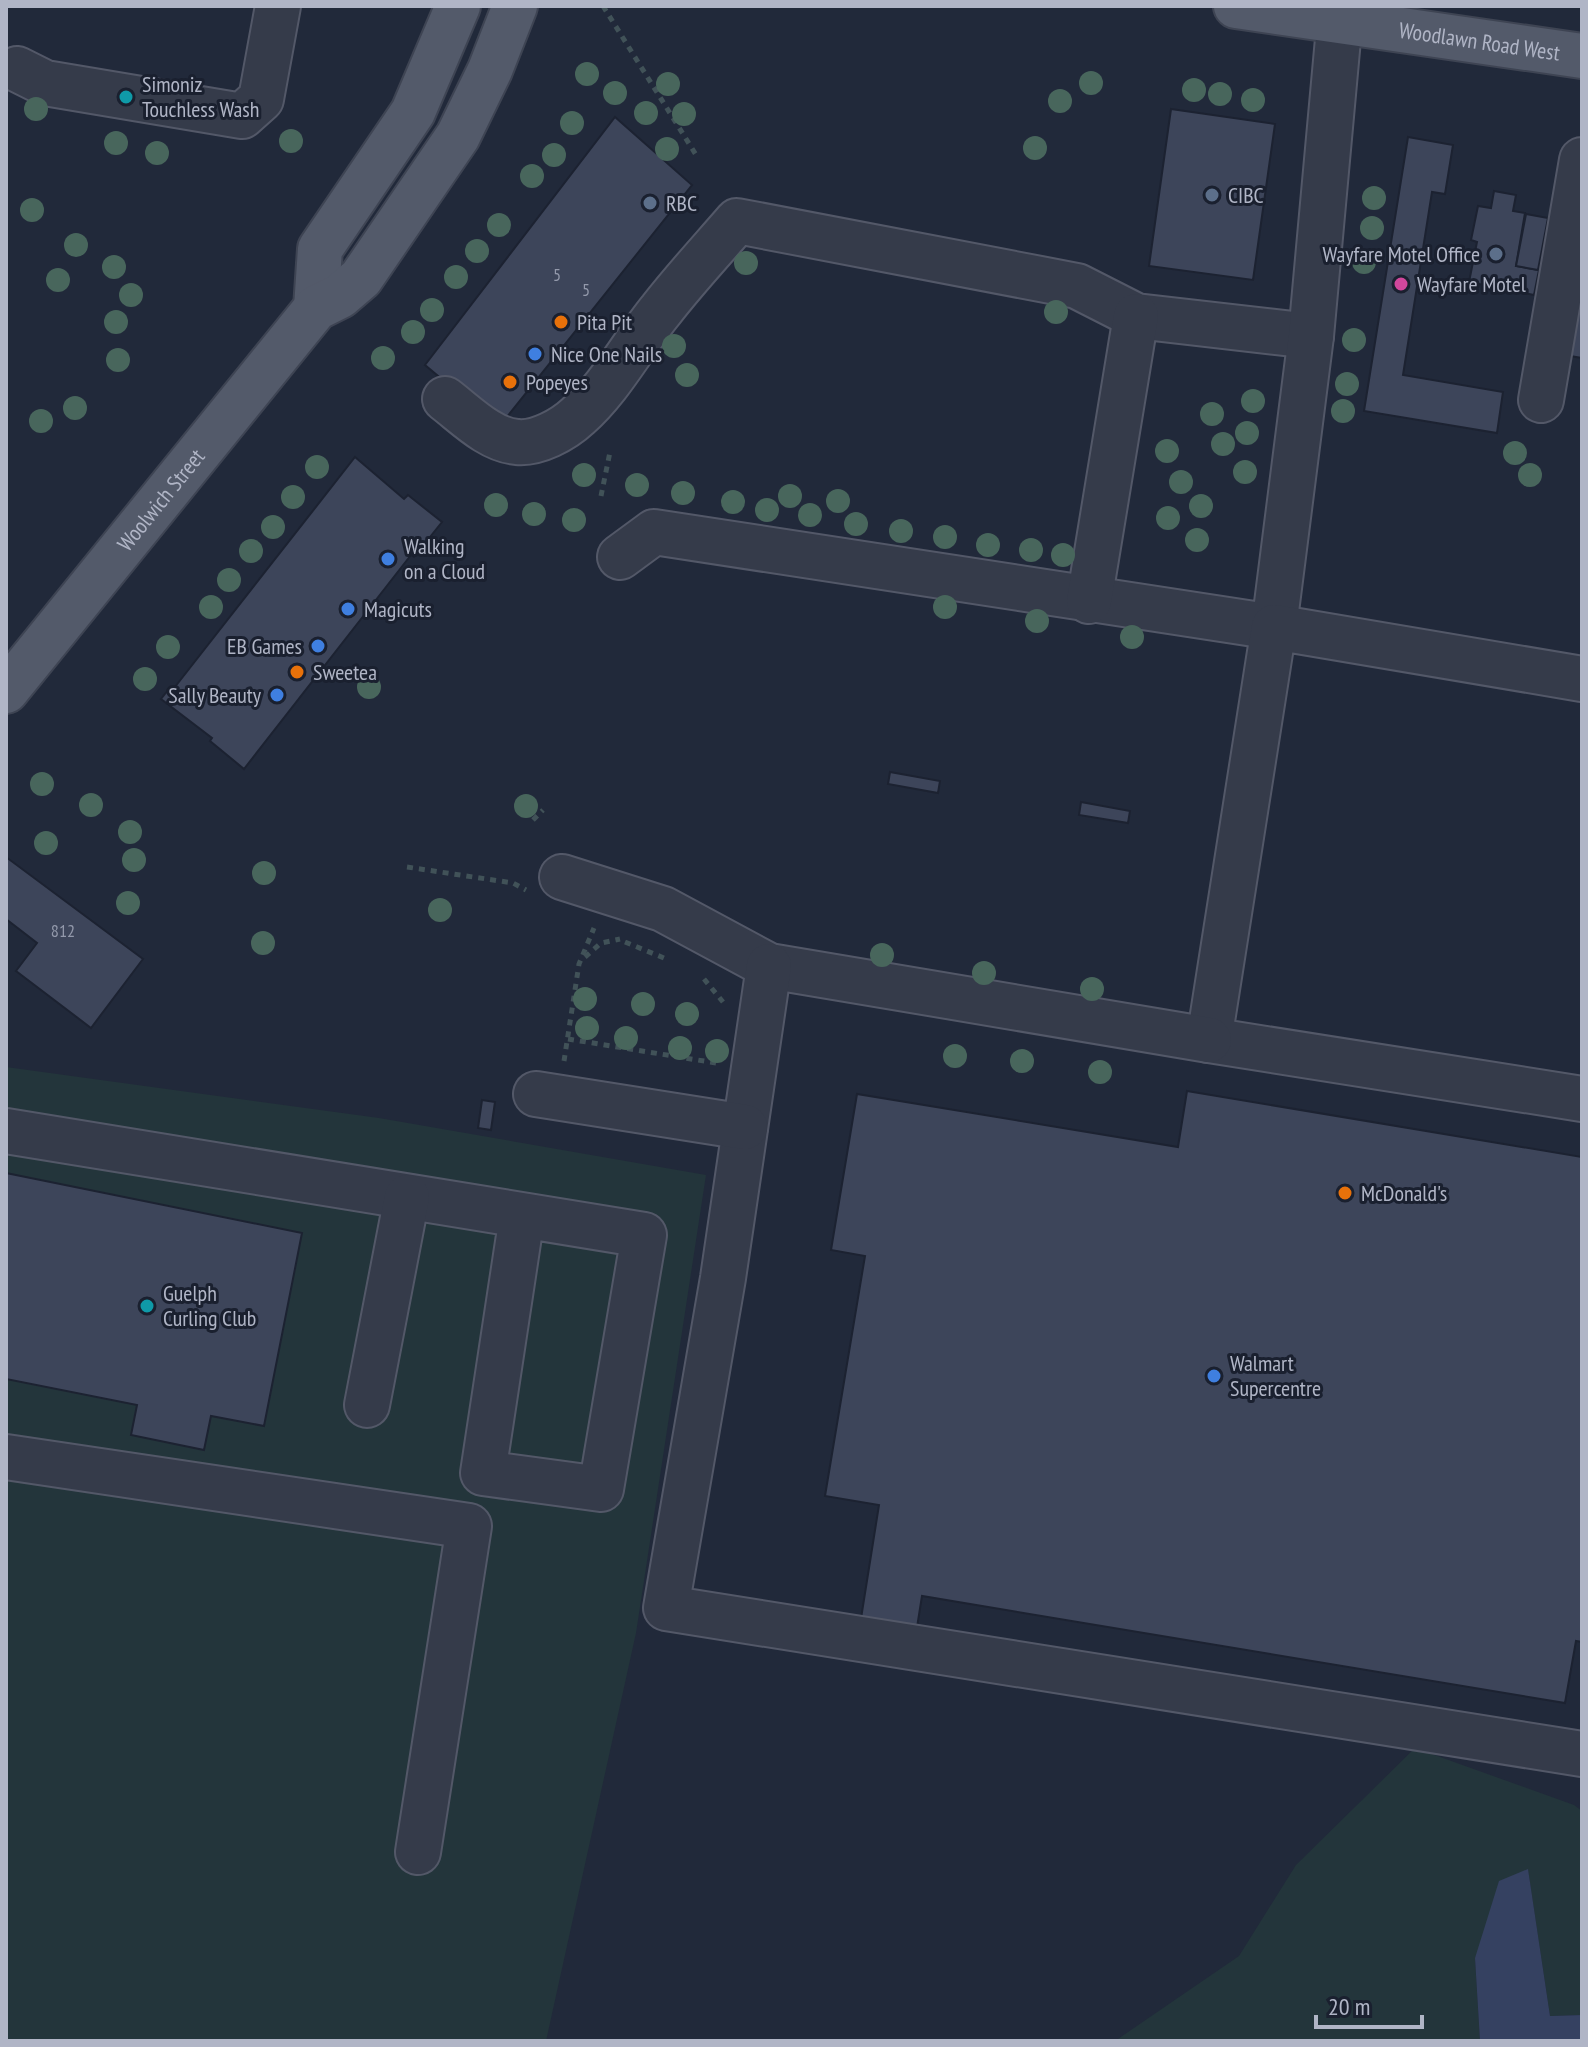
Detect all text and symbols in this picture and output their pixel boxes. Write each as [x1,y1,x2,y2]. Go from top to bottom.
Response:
street label: Woodlawn Road West [1397,16,1562,67]
place label: Simoniz Touchless Wash [142,70,259,123]
marker: Simoniz Touchless Wash [117,88,135,106]
place label: CIBC [1228,181,1264,209]
marker: CIBC [1203,186,1221,204]
place label: RBC [666,189,697,217]
marker: RBC [641,194,659,212]
place label: Wayfare Motel Office [1323,240,1480,268]
marker: Wayfare Motel Office [1487,245,1505,263]
house number: 5 [553,263,561,286]
place label: Wayfare Motel [1417,270,1527,298]
marker: Wayfare Motel [1392,275,1410,293]
house number: 5 [582,278,590,301]
place label: Pita Pit [577,308,632,336]
marker: Pita Pit [552,313,570,331]
place label: Nice One Nails [551,340,662,368]
marker: Nice One Nails [526,345,544,363]
place label: Popeyes [526,368,588,396]
marker: Popeyes [501,373,519,391]
street label: Woolwich Street [111,443,211,557]
place label: Walking on a Cloud [404,532,485,585]
marker: Walking on a Cloud [379,550,397,568]
place label: Magicuts [364,595,432,623]
marker: Magicuts [339,600,357,618]
place label: EB Games [227,632,302,660]
marker: EB Games [309,637,327,655]
place label: Sweetea [313,658,377,686]
marker: Sweetea [288,663,306,681]
place label: Sally Beauty [168,681,262,709]
marker: Sally Beauty [268,686,286,704]
house number: 812 [51,919,75,942]
place label: McDonald's [1361,1179,1447,1207]
marker: McDonald's [1336,1184,1354,1202]
place label: Guelph Curling Club [163,1279,256,1332]
marker: Guelph Curling Club [138,1297,156,1315]
place label: Walmart Supercentre [1230,1349,1321,1402]
marker: Walmart Supercentre [1205,1367,1223,1385]
scale bar [1316,1979,1422,2029]
text: 20 m [1328,1991,1370,2022]

